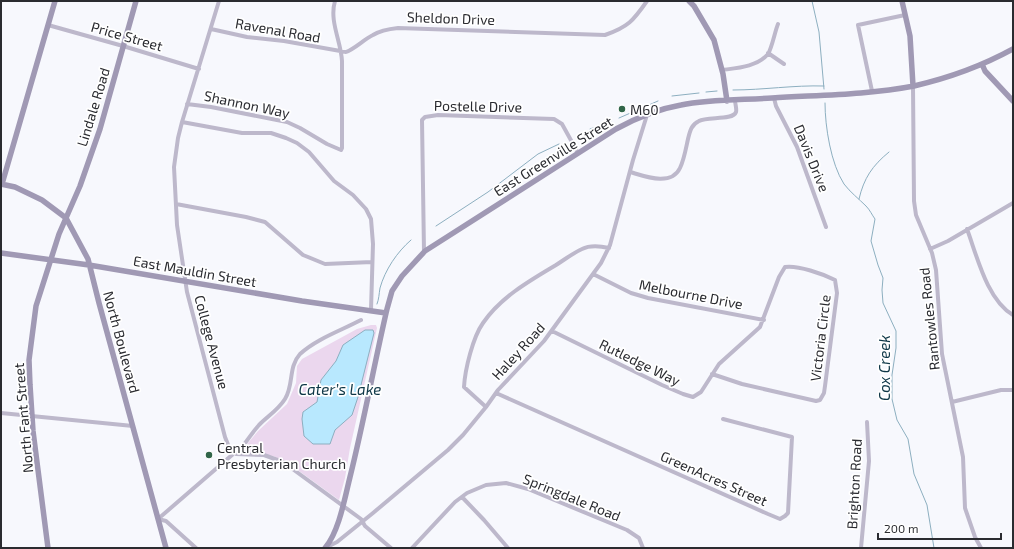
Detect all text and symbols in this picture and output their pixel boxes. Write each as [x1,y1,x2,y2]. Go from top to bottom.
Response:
street label: Sheldon Drive [407,8,495,28]
street label: Ravenal Road [234,14,322,46]
street label: Price Street [89,18,165,54]
street label: Lindale Road [73,66,113,148]
street label: Shannon Way [203,87,292,121]
street label: Postelle Drive [434,97,522,115]
place label: M60 [630,101,659,118]
marker: M60 [617,104,627,114]
street label: East Greenville Street [490,112,616,200]
street label: Davis Drive [791,122,833,194]
street label: East Mauldin Street [132,252,258,290]
street label: Rantowles Road [915,267,943,371]
street label: Melbourne Drive [638,276,744,312]
street label: North Boulevard [100,289,144,395]
street label: College Avenue [191,293,233,391]
street label: Victoria Circle [806,294,834,382]
street label: Haley Road [488,319,548,383]
street label: Rutledge Way [597,335,684,389]
water label: Cox Creek [875,335,893,401]
street label: North Fant Street [10,362,36,474]
water label: Cater’s Lake [299,380,381,398]
street label: Brighton Road [843,438,865,530]
place label: Central Presbyterian Church [217,439,346,472]
street label: GreenAcres Street [658,447,770,509]
marker: Central Presbyterian Church [204,450,214,460]
street label: Springdale Road [521,470,623,524]
scale bar [878,515,1001,541]
text: 200 m [884,521,918,535]

